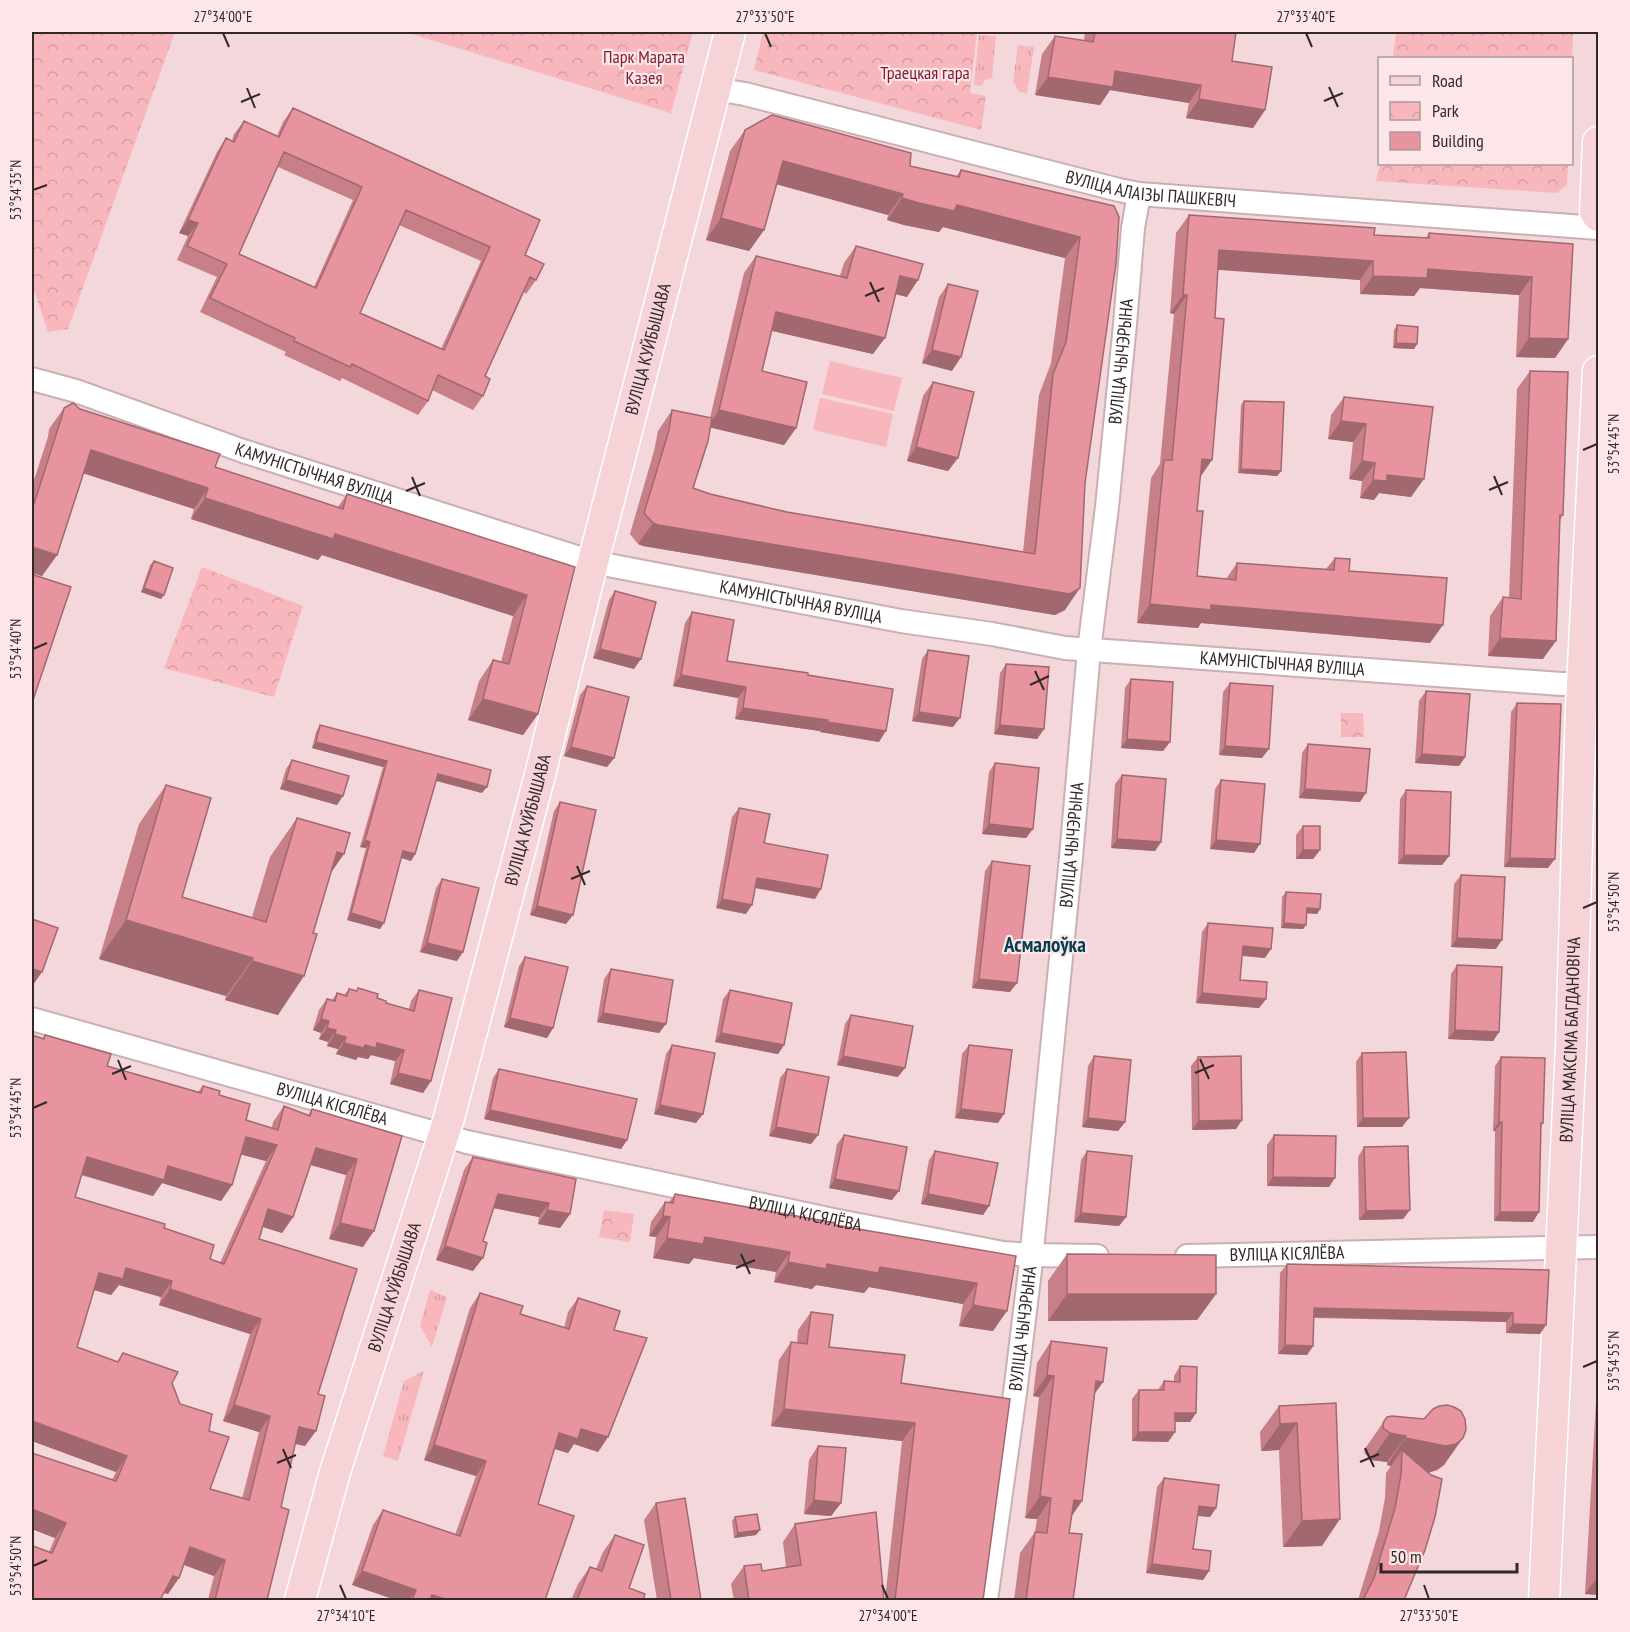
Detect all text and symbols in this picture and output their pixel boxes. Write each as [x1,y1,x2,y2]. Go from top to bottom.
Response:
text: 27°34'00"E [193,7,253,26]
text: 27°33'50"E [735,7,795,26]
text: 27°33'40"E [1276,7,1336,26]
park label: Парк Марата Казея [603,45,685,89]
legend [1378,57,1573,165]
park label: Траецкая гара [880,61,970,84]
text: Road [1432,69,1463,92]
text: Park [1432,99,1459,122]
text: Building [1432,129,1484,152]
text: 53°54'35"N [6,160,25,220]
street label: ВУЛІЦА АЛАІЗЫ ПАШКЕВІЧ [1063,165,1237,212]
street label: ВУЛІЦА КУЙБЫШАВА [620,280,676,417]
street label: ВУЛІЦА ЧЫЧЭРЫНА [1103,297,1138,425]
text: 53°54'45"N [1604,414,1623,474]
street label: КАМУНІСТЫЧНАЯ ВУЛІЦА [232,437,397,509]
street label: КАМУНІСТЫЧНАЯ ВУЛІЦА [718,575,885,628]
text: 53°54'40"N [6,619,25,679]
street label: КАМУНІСТЫЧНАЯ ВУЛІЦА [1199,646,1366,681]
street label: ВУЛІЦА КУЙБЫШАВА [499,751,556,888]
street label: ВУЛІЦА ЧЫЧЭРЫНА [1054,781,1088,909]
text: 53°54'50"N [1604,872,1623,932]
district label: Асмалоўка [1003,931,1086,958]
street label: ВУЛІЦА МАКСІМА БАГДАНОВІЧА [1554,936,1585,1143]
street label: ВУЛІЦА КІСЯЛЁВА [274,1077,391,1130]
text: 53°54'45"N [6,1078,25,1138]
street label: ВУЛІЦА КІСЯЛЁВА [747,1190,864,1236]
street label: ВУЛІЦА КУЙБЫШАВА [362,1219,426,1355]
street label: ВУЛІЦА КІСЯЛЁВА [1229,1241,1345,1266]
street label: ВУЛІЦА ЧЫЧЭРЫНА [1003,1264,1041,1392]
text: 53°54'55"N [1604,1331,1623,1391]
text: 53°54'50"N [6,1536,25,1596]
scale bar [1381,1536,1518,1574]
text: 50 m [1390,1545,1422,1568]
text: 27°34'10"E [316,1606,376,1625]
text: 27°34'00"E [858,1606,918,1625]
text: 27°33'50"E [1399,1606,1459,1625]

